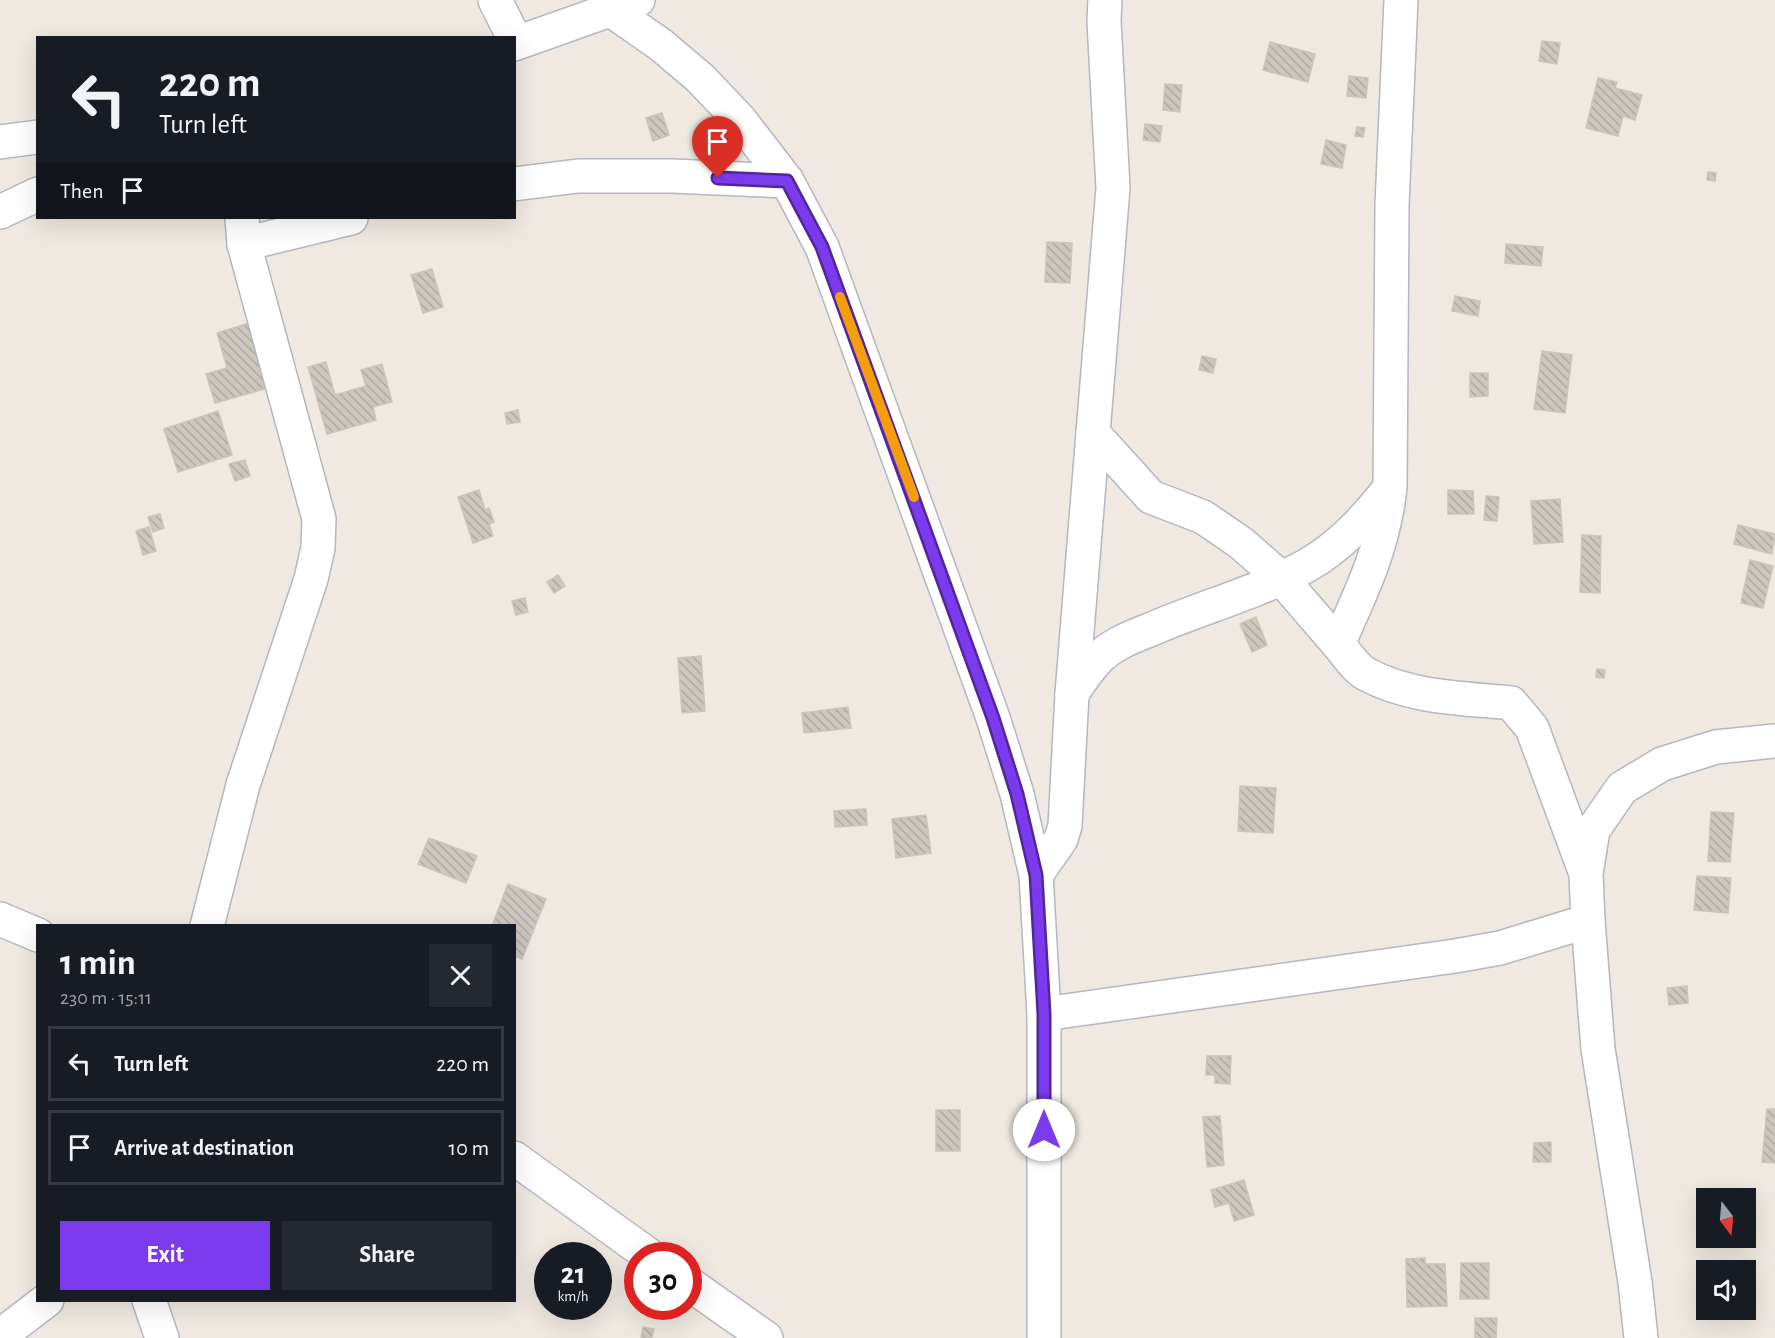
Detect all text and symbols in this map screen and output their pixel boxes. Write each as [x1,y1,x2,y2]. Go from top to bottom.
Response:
icon: left [60,60,138,138]
text: 220 m [159,62,261,104]
text: Turn left [159,111,247,138]
pin [692,116,743,178]
icon: arrive [701,125,734,158]
icon: arrive [116,174,149,207]
text: Then [60,180,104,202]
button: close [429,944,492,1007]
text: 1 min [60,945,136,981]
text: 230 m · 15:11 [60,988,152,1008]
icon: left [63,1047,96,1080]
text: Turn left [114,1053,188,1075]
text: 220 m [436,1053,489,1075]
position arrow [1012,1098,1076,1162]
icon: arrive [63,1131,96,1164]
text: Arrive at destination [114,1137,294,1159]
text: 10 m [449,1137,489,1159]
north arrow [1696,1188,1756,1248]
map controls [1696,1188,1756,1320]
button: Exit [60,1221,270,1290]
button: Share [282,1221,492,1290]
speed limit sign: 30 [624,1242,702,1320]
text: 21 [561,1259,585,1289]
button: sound [1696,1260,1756,1320]
text: km/h [558,1289,588,1304]

